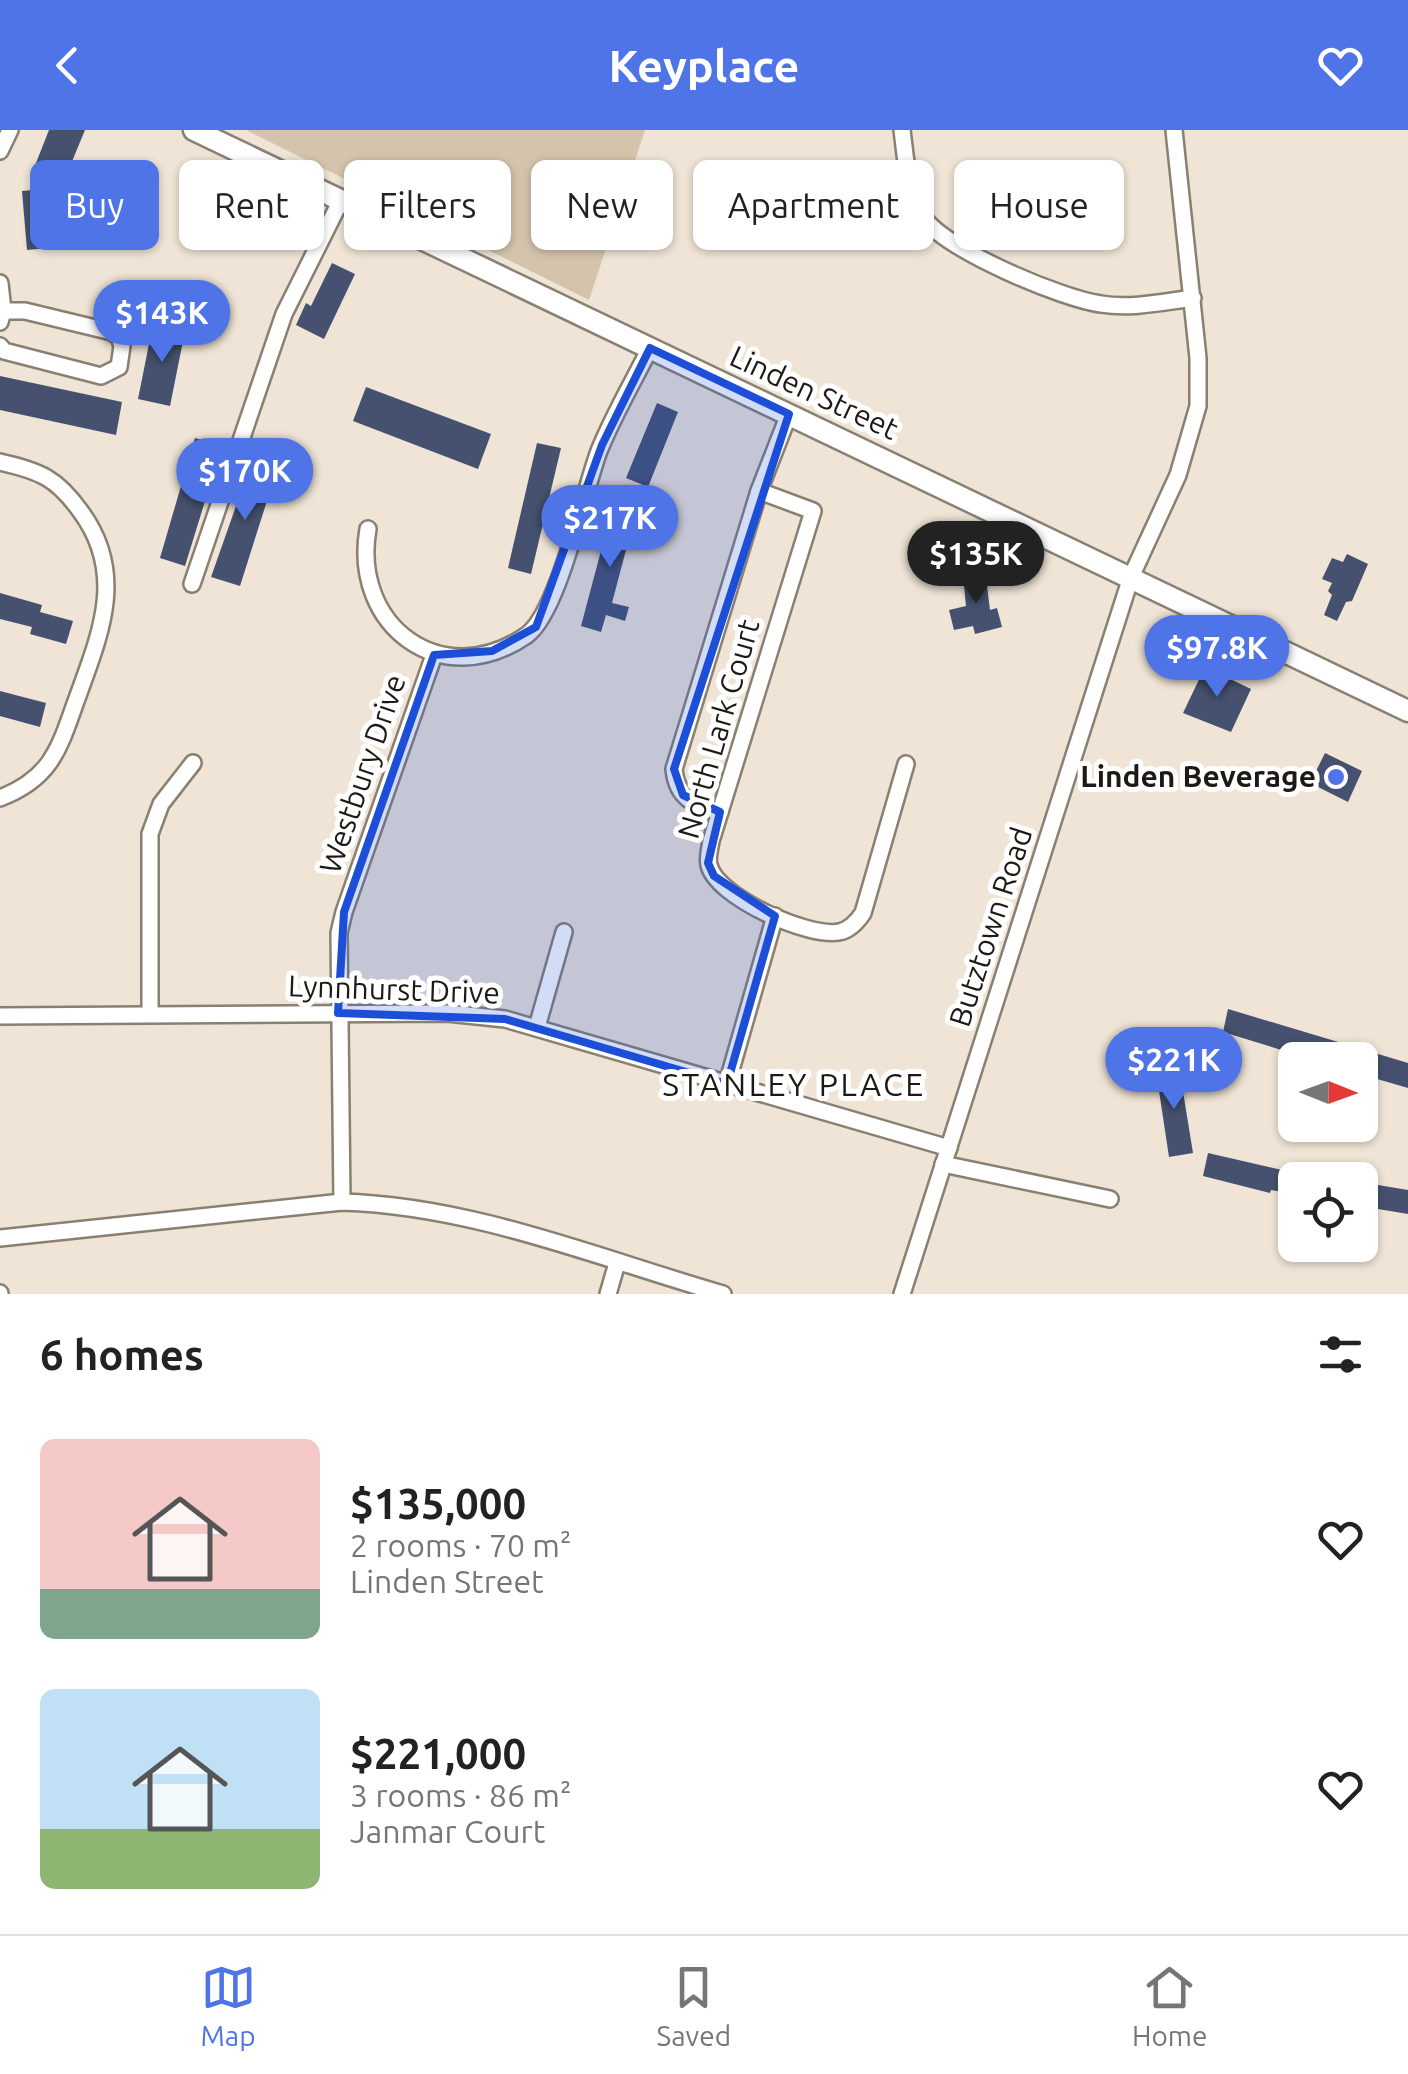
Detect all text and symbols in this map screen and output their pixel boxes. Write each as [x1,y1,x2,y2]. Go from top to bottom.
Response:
icon: back [40,38,95,93]
icon: heart [1313,38,1368,93]
text: Keyplace [609,40,799,91]
chip: Buy [30,160,159,250]
chip: Rent [179,160,324,250]
chip: Filters [344,160,511,250]
chip: New [531,160,673,250]
chip: Apartment [693,160,934,250]
chip: House [954,160,1124,250]
pin: $143K [92,280,232,365]
text: $143K [115,294,209,330]
street label: Linden Street [725,338,904,446]
pin: $170K [175,438,315,523]
text: $170K [198,452,292,488]
pin: $217K [540,485,680,570]
text: $217K [563,499,657,535]
pin: $135K [906,521,1046,606]
text: $135K [929,535,1023,571]
street label: North Lark Court [670,615,766,842]
pin: $97.8K [1136,615,1298,700]
text: $97.8K [1166,629,1268,665]
street label: Westbury Drive [312,670,412,877]
place label: Linden Beverage [1080,759,1316,793]
marker: Linden Beverage [1325,766,1347,788]
street label: Butztown Road [942,823,1038,1031]
street label: Lynnhurst Drive [288,968,500,1010]
pin: $221K [1104,1027,1244,1112]
text: $221K [1127,1041,1221,1077]
north arrow [1278,1042,1378,1142]
map controls [1278,1042,1378,1262]
district label: STANLEY PLACE [662,1066,926,1102]
button: locate [1278,1162,1378,1262]
icon: filters [1313,1327,1368,1382]
text: 6 homes [40,1331,204,1378]
icon: home [120,1479,240,1599]
text: $135,000 [350,1480,526,1527]
icon: heart [1313,1512,1368,1567]
text: 2 rooms · 70 m² [350,1527,571,1563]
text: Linden Street [350,1563,544,1599]
icon: home [120,1729,240,1849]
text: $221,000 [350,1730,526,1777]
icon: heart [1313,1762,1368,1817]
text: 3 rooms · 86 m² [350,1777,571,1813]
text: Janmar Court [350,1813,545,1849]
tab: Map [200,1960,256,2051]
tab: Saved [657,1960,731,2051]
tab: Home [1132,1960,1208,2051]

